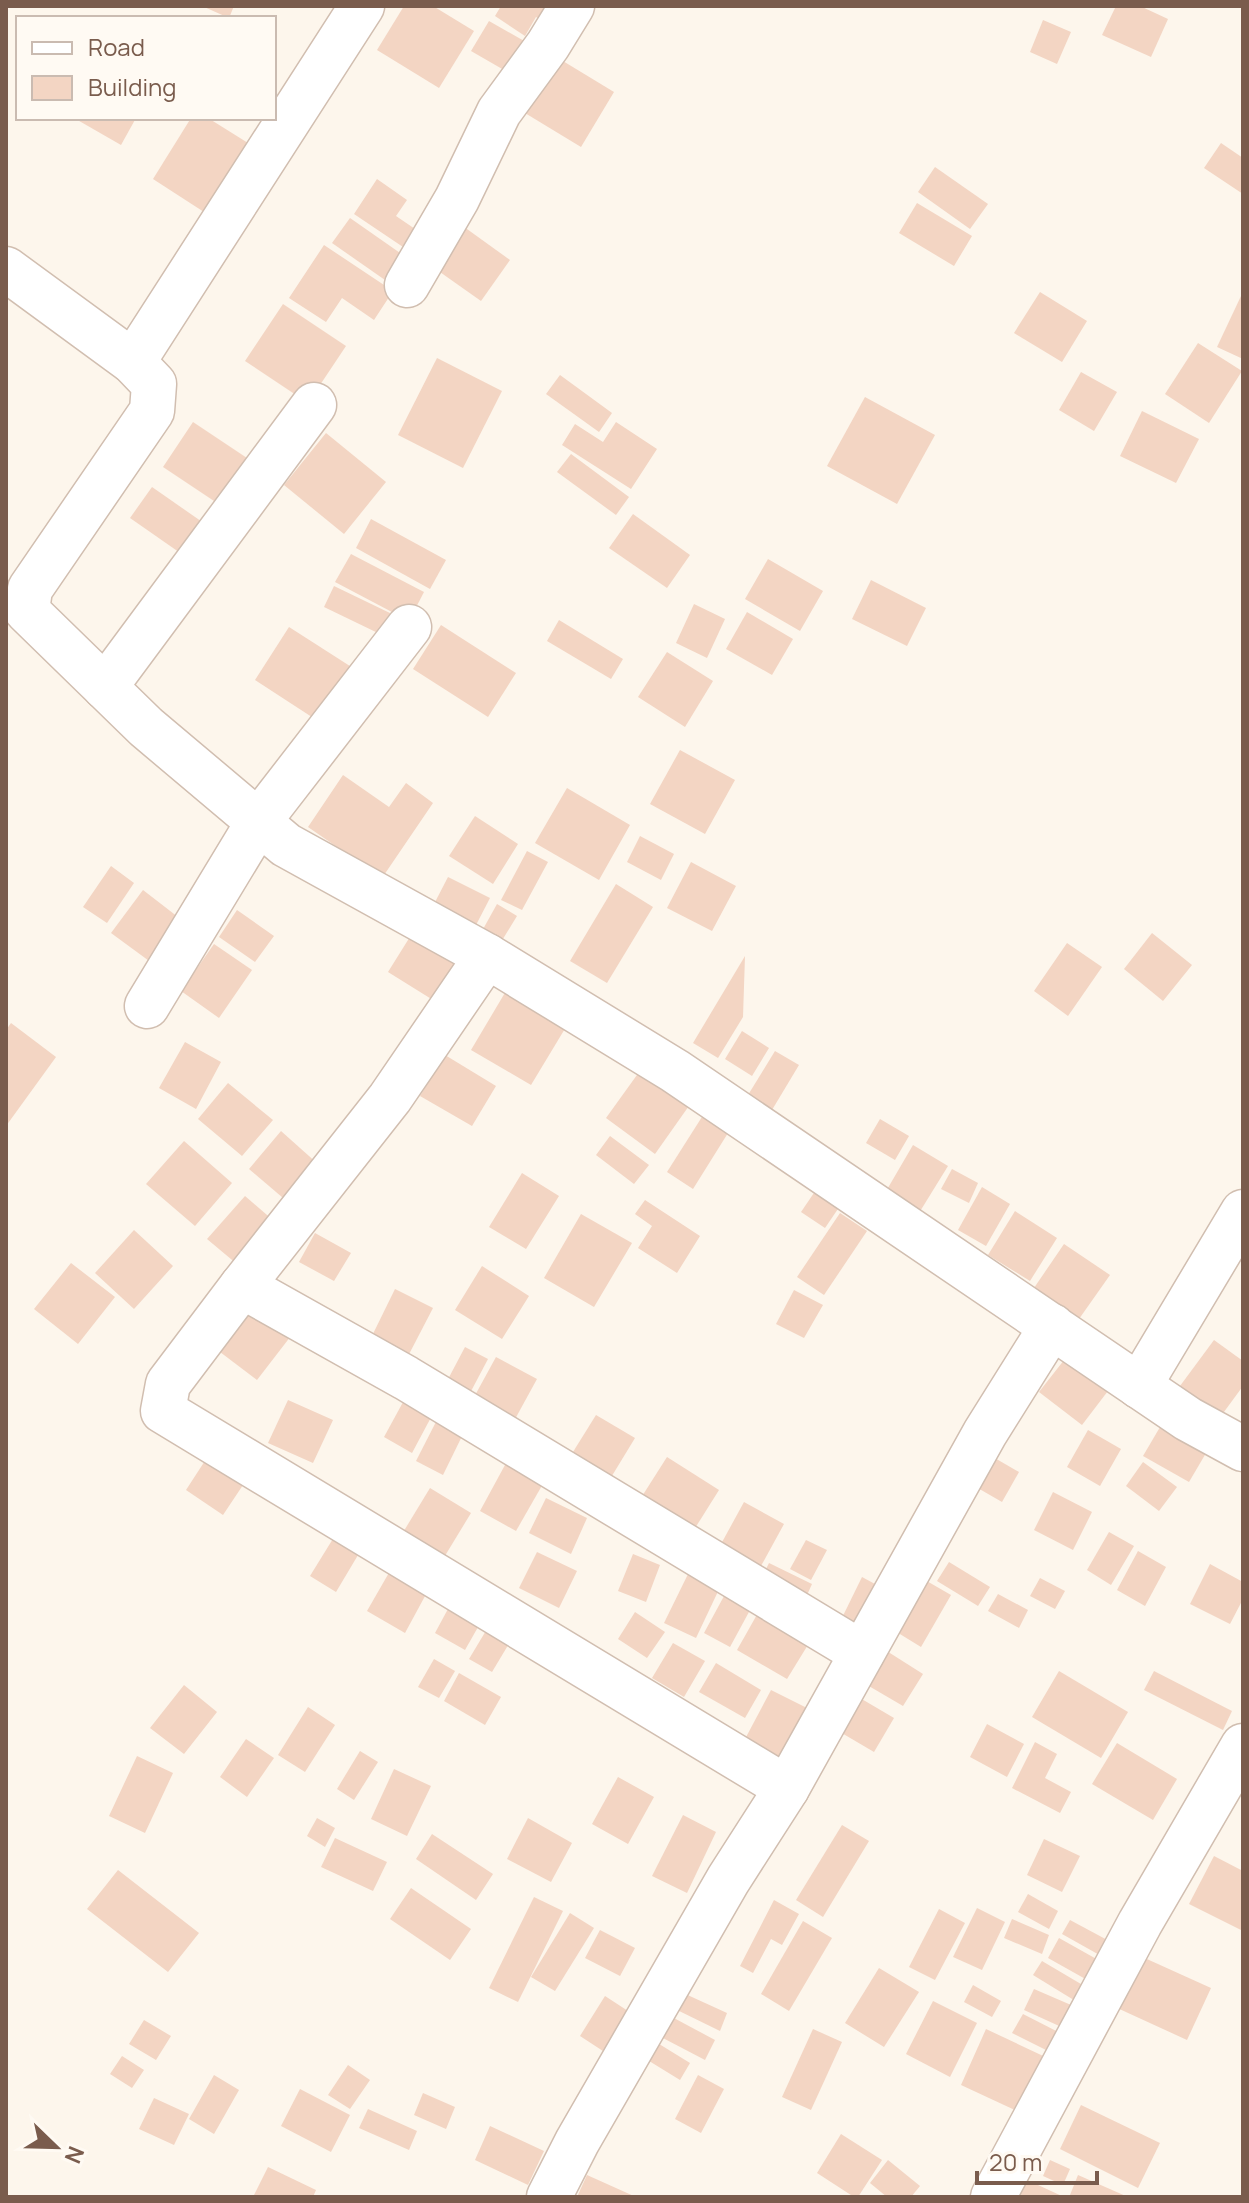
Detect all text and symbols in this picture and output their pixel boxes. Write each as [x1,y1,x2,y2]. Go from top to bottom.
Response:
legend [16,16,276,120]
text: Road [88,30,145,63]
text: Building [88,70,176,103]
north arrow [16,2107,96,2187]
scale bar [977,2135,1097,2185]
text: N [58,2142,91,2168]
text: 20 m [989,2145,1042,2178]

